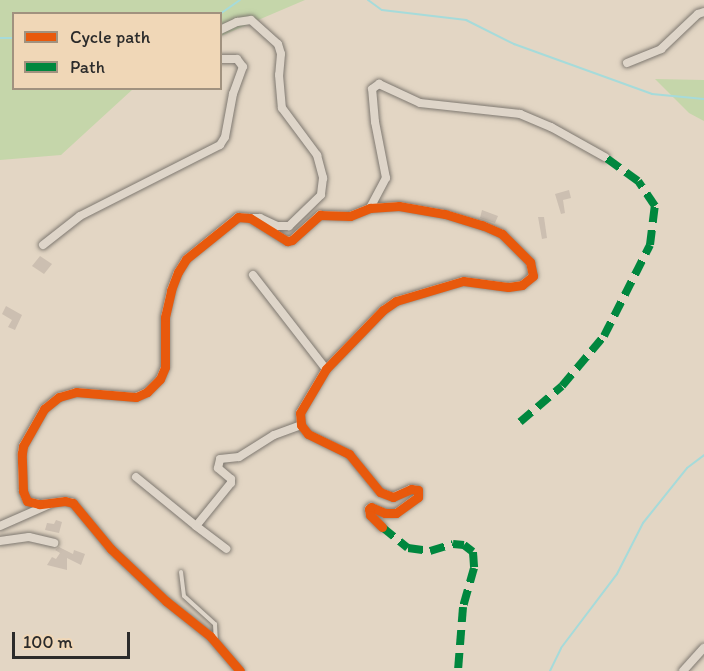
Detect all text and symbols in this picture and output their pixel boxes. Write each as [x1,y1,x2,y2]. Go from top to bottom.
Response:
legend [12,12,222,90]
text: Cycle path [70,26,150,48]
text: Path [70,56,105,78]
scale bar [15,620,134,658]
text: 100 m [23,631,73,653]

